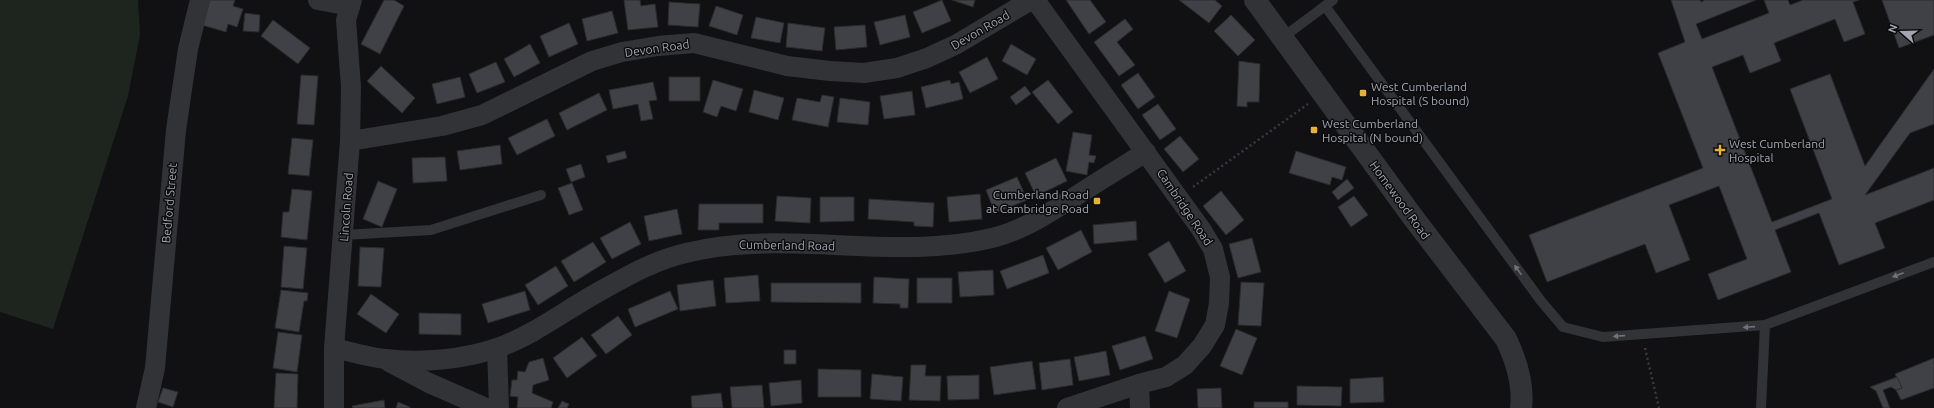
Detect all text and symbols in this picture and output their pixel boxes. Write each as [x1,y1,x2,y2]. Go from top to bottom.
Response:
street label: Devon Road [949,8,1011,52]
north arrow [1882,12,1922,52]
text: N [1886,23,1900,34]
street label: Devon Road [624,37,690,59]
place label: West Cumberland Hospital (S bound) [1371,80,1470,108]
marker: West Cumberland Hospital (S bound) [1358,88,1368,98]
place label: West Cumberland Hospital (N bound) [1322,117,1423,145]
marker: West Cumberland Hospital (N bound) [1309,125,1319,135]
place label: West Cumberland Hospital [1729,137,1825,164]
marker: West Cumberland Hospital [1714,144,1726,156]
street label: Homewood Road [1367,159,1433,241]
street label: Bedford Street [159,162,179,244]
street label: Cambridge Road [1155,166,1215,248]
street label: Lincoln Road [337,172,355,242]
place label: Cumberland Road at Cambridge Road [986,188,1089,215]
marker: Cumberland Road at Cambridge Road [1092,196,1102,206]
street label: Cumberland Road [739,238,835,252]
one-way arrow [1514,265,1522,275]
one-way arrow [1891,273,1903,279]
one-way arrow [1743,323,1755,330]
one-way arrow [1613,333,1625,340]

